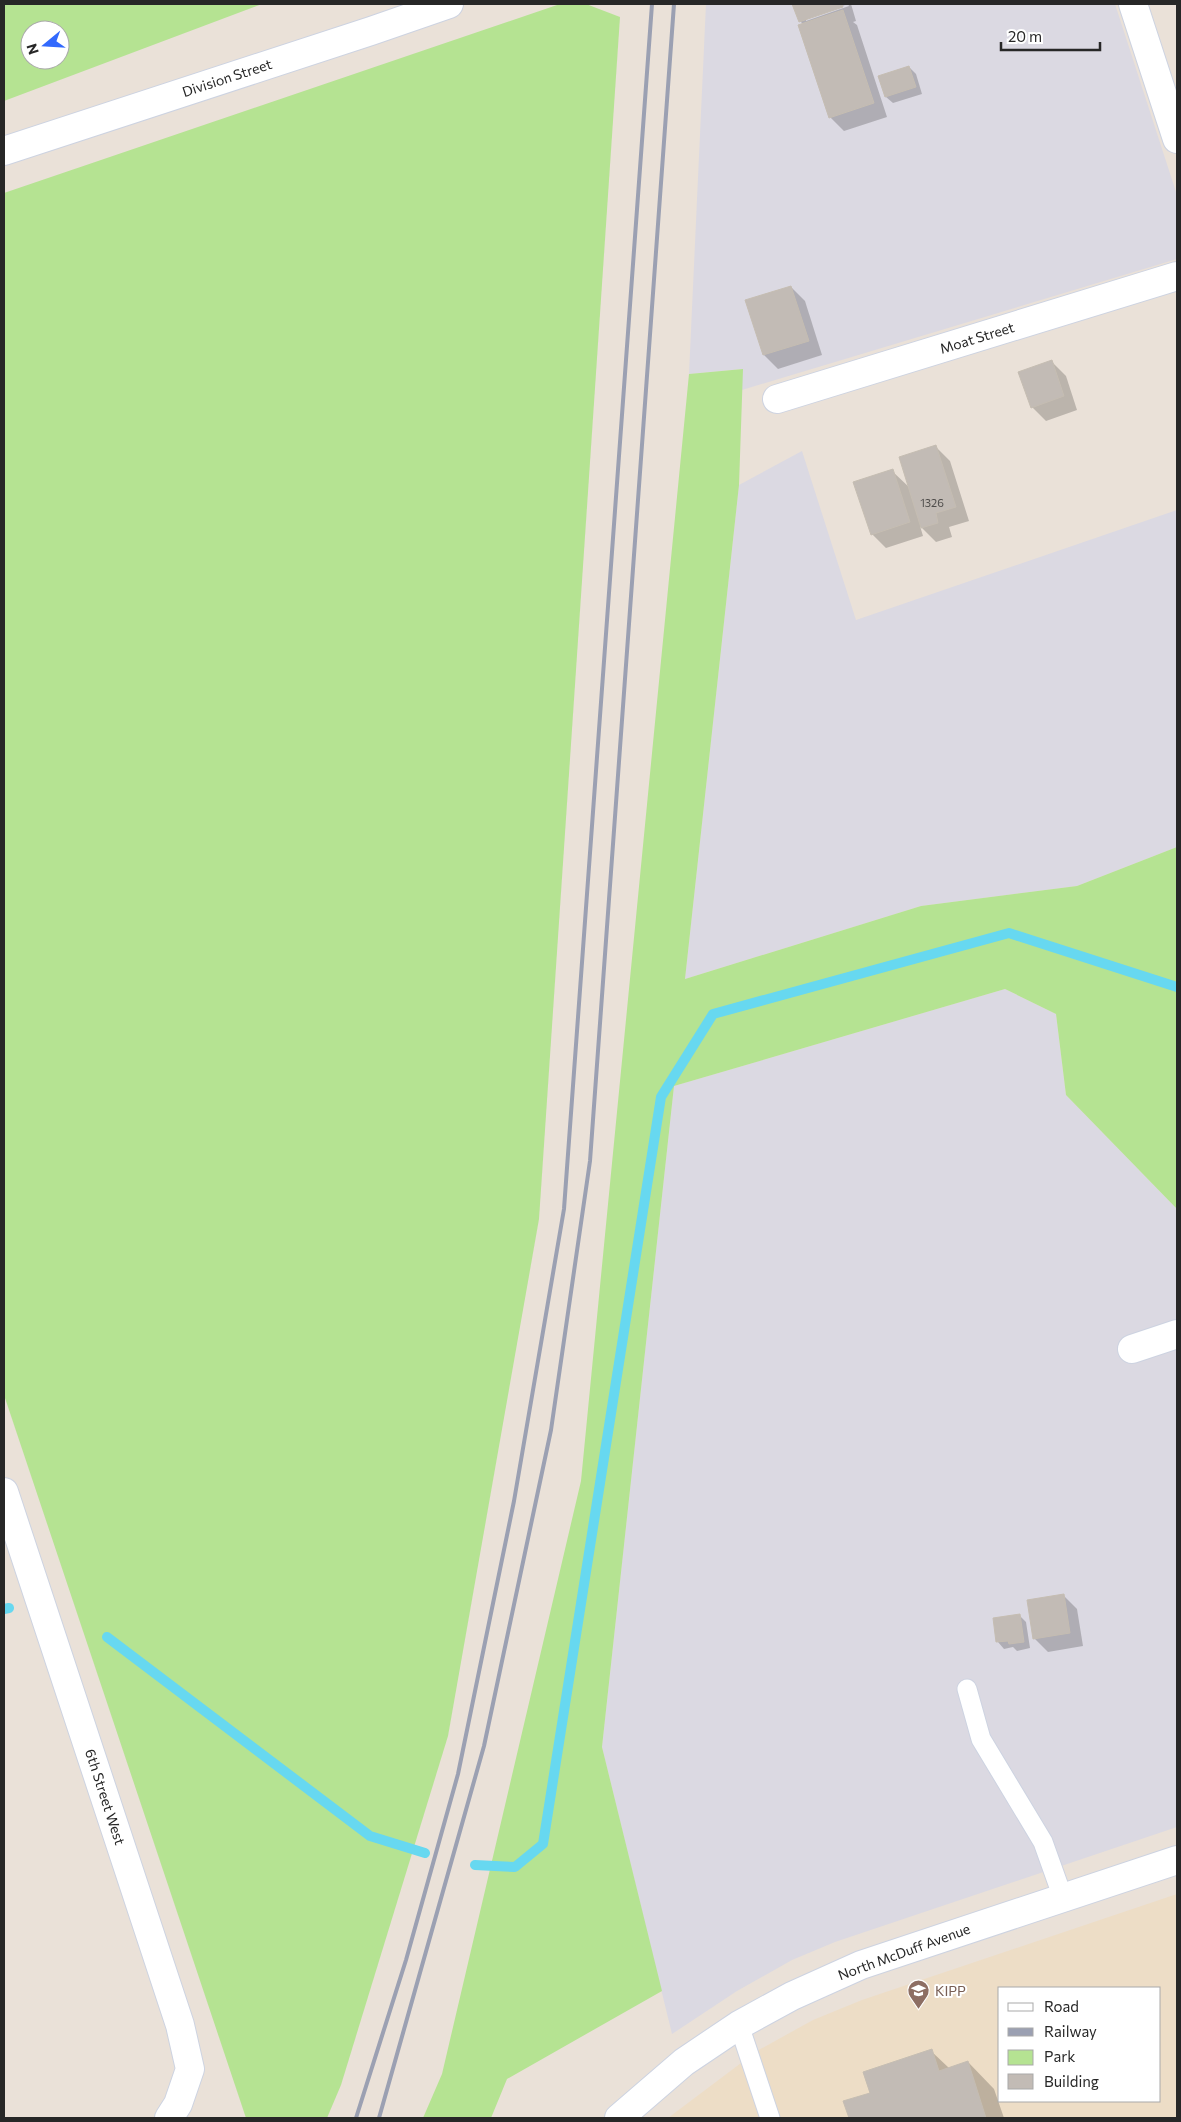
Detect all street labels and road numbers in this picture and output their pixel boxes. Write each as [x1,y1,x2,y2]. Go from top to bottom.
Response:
street label: Division Street [180,55,274,100]
street label: Moat Street [938,318,1016,357]
street label: 6th Street West [82,1747,129,1847]
street label: North McDuff Avenue [835,1920,972,1983]

